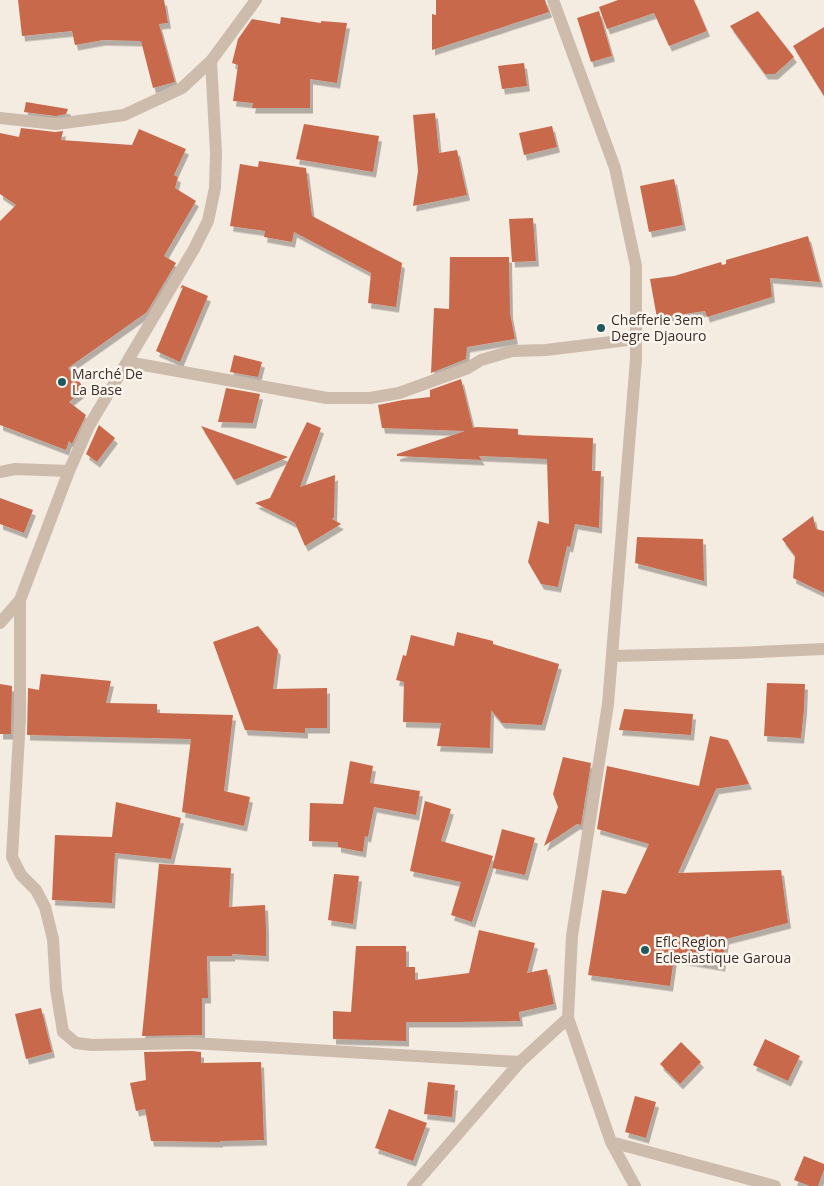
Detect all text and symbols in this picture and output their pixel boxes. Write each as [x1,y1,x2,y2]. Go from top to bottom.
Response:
place label: Chefferie 3em Degre Djaouro [611,310,706,345]
marker: Chefferie 3em Degre Djaouro [595,322,607,334]
place label: Marché De La Base [72,364,143,399]
marker: Marché De La Base [56,376,68,388]
place label: Eflc Region Eclesiastique Garoua [655,932,791,967]
marker: Eflc Region Eclesiastique Garoua [639,944,651,956]

